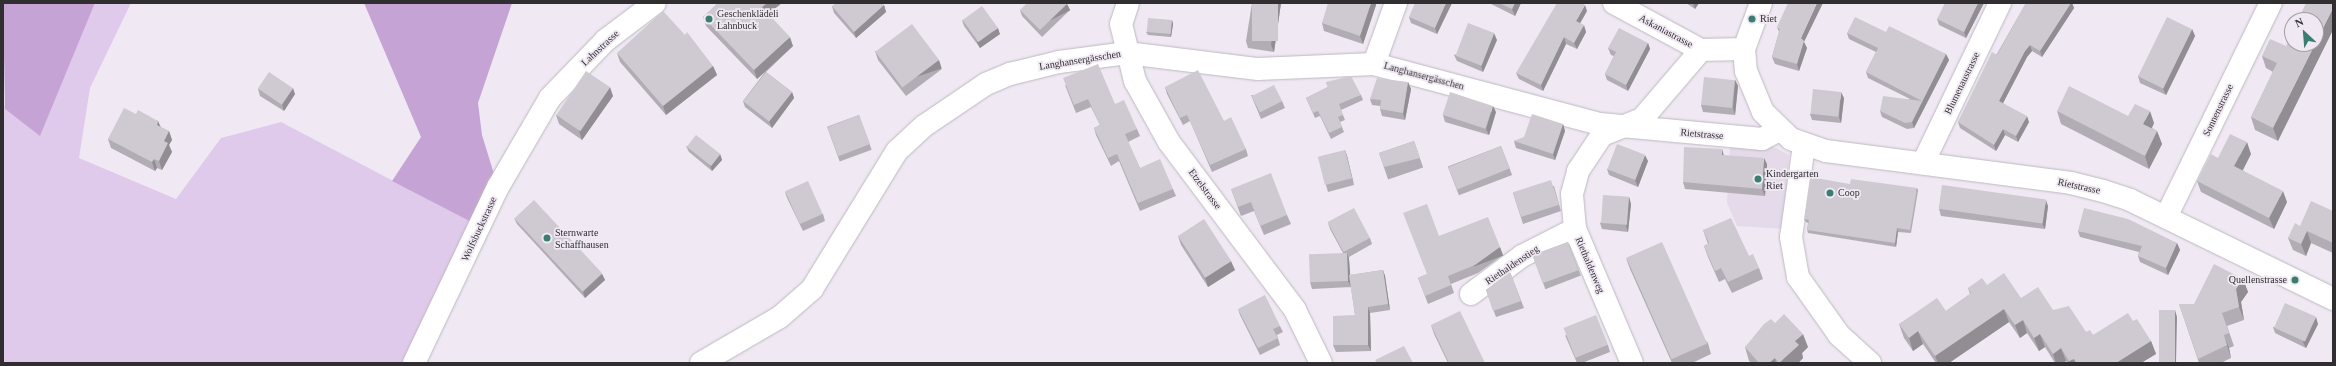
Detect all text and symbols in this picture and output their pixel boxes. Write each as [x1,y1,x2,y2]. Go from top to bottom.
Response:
place label: Geschenklädeli Lahnbuck [717,7,779,30]
street label: Askaniastrasse [1637,12,1695,50]
north arrow [2284,12,2324,52]
place label: Riet [1760,13,1777,25]
marker: Geschenklädeli Lahnbuck [704,14,714,24]
marker: Riet [1747,14,1757,24]
text: N [2293,15,2305,29]
street label: Lahnstrasse [579,28,621,68]
street label: Langhansergässchen [1038,48,1122,72]
street label: Blumenaustrasse [1942,50,1982,116]
street label: Langhansergässchen [1383,60,1465,92]
street label: Sonnenstrasse [2200,82,2236,138]
street label: Rietstrasse [1680,126,1724,142]
street label: Etzelstrasse [1186,167,1224,211]
place label: Kindergarten Riet [1766,167,1819,190]
marker: Kindergarten Riet [1753,174,1763,184]
street label: Rietstrasse [2057,176,2101,196]
place label: Coop [1838,187,1860,199]
marker: Coop [1825,188,1835,198]
street label: Wolfsbuckstrasse [459,195,499,263]
place label: Sternwarte Schaffhausen [555,226,609,250]
marker: Sternwarte Schaffhausen [542,233,552,243]
street label: Riethaldenweg [1573,235,1607,295]
street label: Riethaldenstieg [1483,243,1541,287]
place label: Quellenstrasse [2229,274,2287,286]
marker: Quellenstrasse [2290,275,2300,285]

